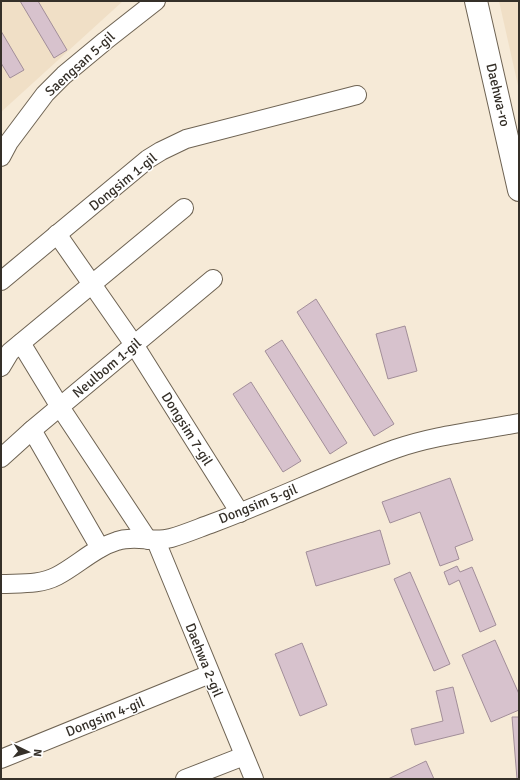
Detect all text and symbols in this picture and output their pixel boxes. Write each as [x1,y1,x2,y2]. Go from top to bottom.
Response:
street label: Saengsan 5-gil [41,28,119,100]
street label: Daehwa-ro [482,62,514,128]
street label: Dongsim 1-gil [86,149,160,215]
street label: Neulbom 1-gil [69,334,145,402]
street label: Dongsim 7-gil [158,389,216,469]
street label: Dongsim 5-gil [216,481,300,527]
street label: Daehwa 2-gil [181,621,227,699]
street label: Dongsim 4-gil [63,694,147,740]
north arrow [8,732,48,772]
text: N [31,748,44,757]

